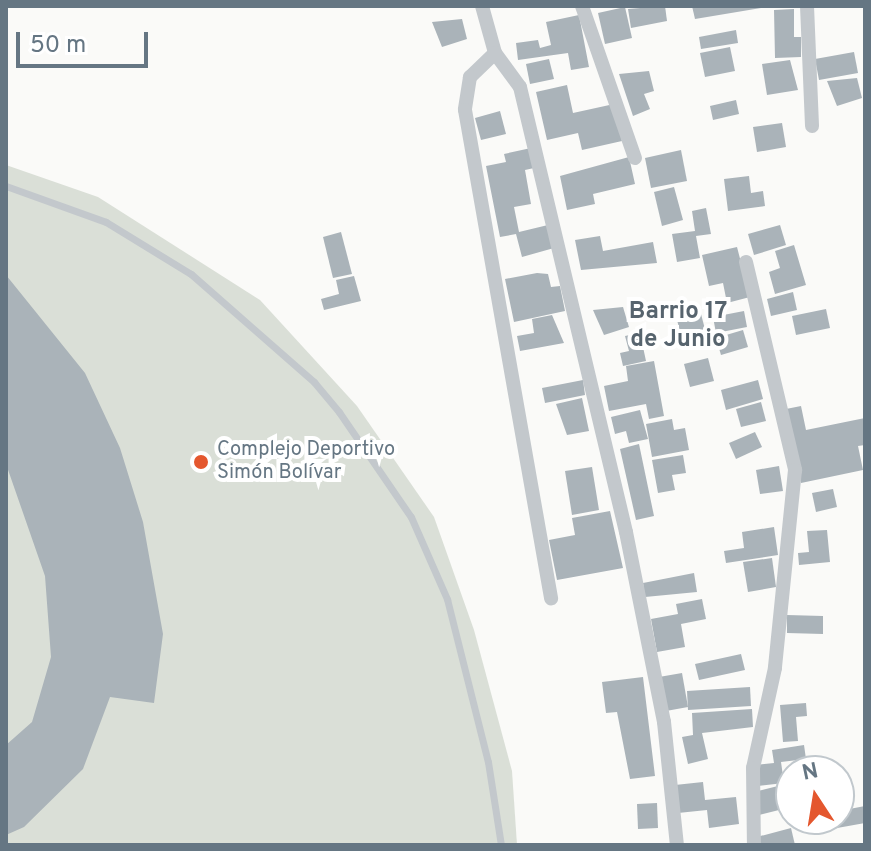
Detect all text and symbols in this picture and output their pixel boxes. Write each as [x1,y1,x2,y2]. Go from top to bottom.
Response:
scale bar [20,16,152,66]
text: 50 m [30,31,86,61]
district label: Barrio 17 de Junio [629,299,727,355]
place label: Complejo Deportivo Simón Bolívar [217,438,395,485]
marker: Complejo Deportivo Simón Bolívar [192,453,210,471]
north arrow [775,755,855,835]
text: N [800,758,821,788]

